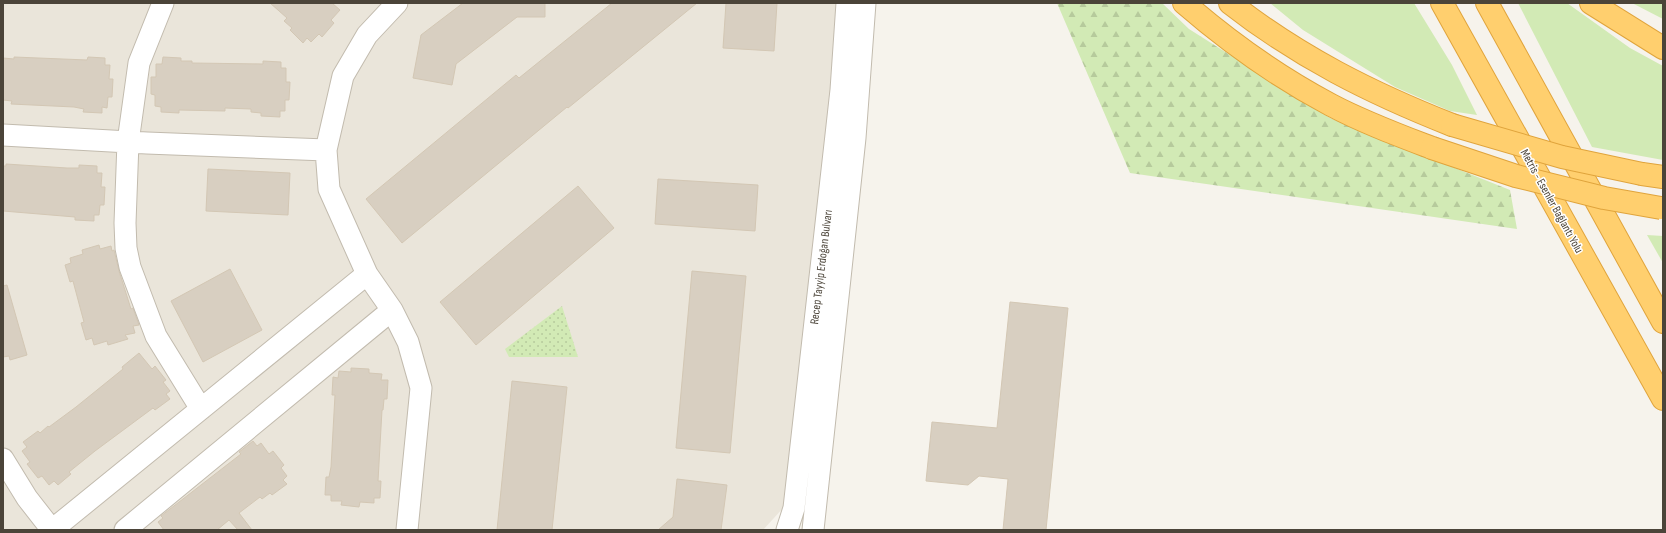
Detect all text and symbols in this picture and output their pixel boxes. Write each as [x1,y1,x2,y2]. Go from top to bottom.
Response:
street label: Metris - Esenler Bağlantı Yolu [1517,147,1586,256]
street label: Recep Tayyip Erdoğan Bulvarı [807,209,836,325]

